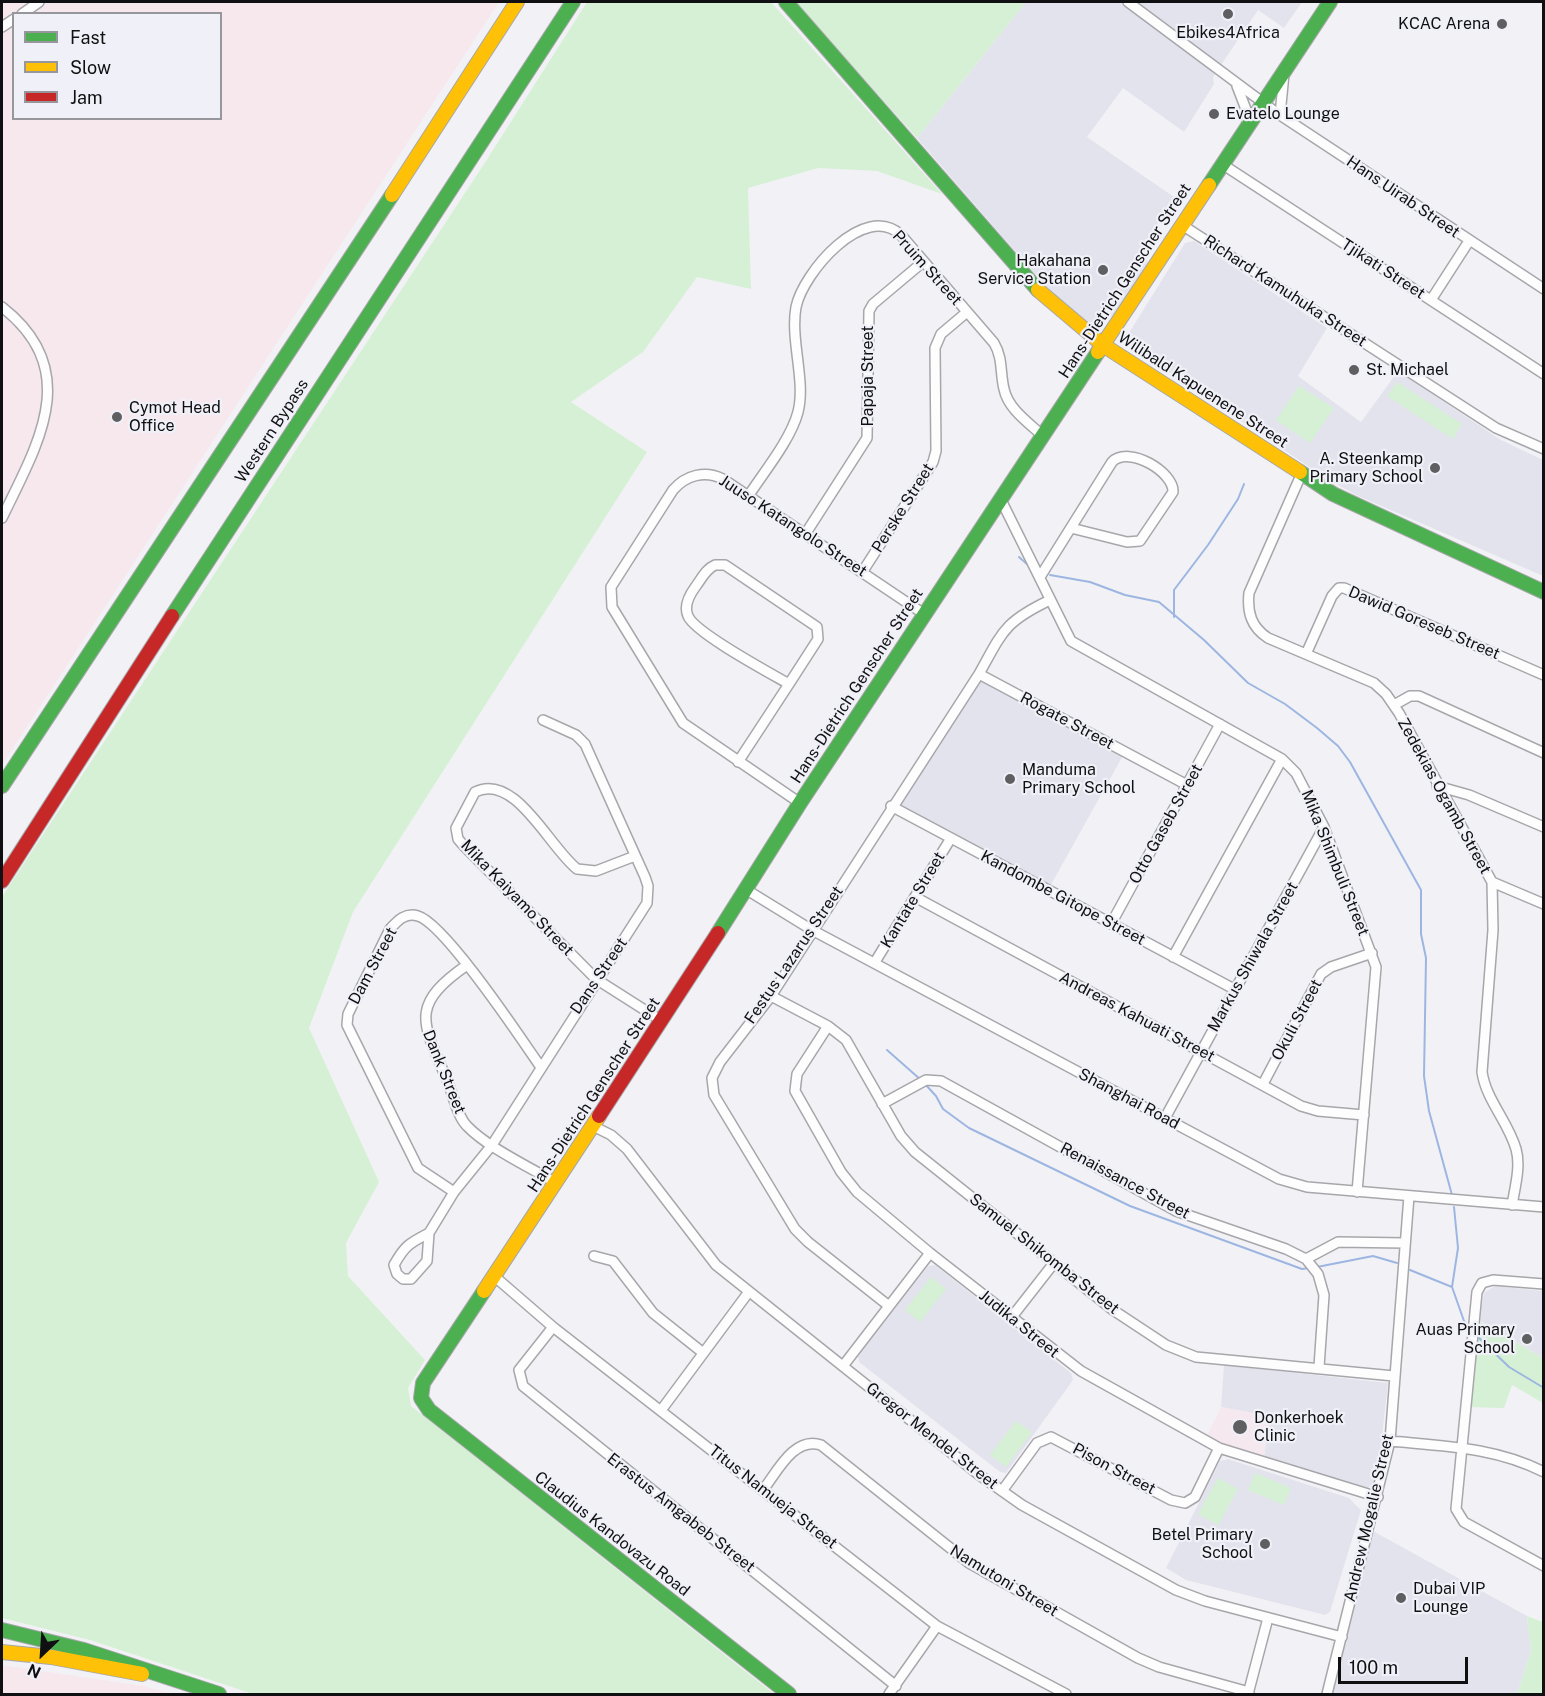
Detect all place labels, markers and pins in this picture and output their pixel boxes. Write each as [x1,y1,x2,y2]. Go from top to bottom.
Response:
marker: Ebikes4Africa [1221,7,1235,21]
place label: KCAC Arena [1398,14,1490,34]
marker: KCAC Arena [1495,17,1509,31]
place label: Ebikes4Africa [1176,23,1280,43]
place label: Evatelo Lounge [1226,104,1340,124]
marker: Evatelo Lounge [1207,107,1221,121]
place label: Hakahana Service Station [978,251,1091,289]
marker: Hakahana Service Station [1096,263,1110,277]
place label: St. Michael [1366,360,1449,380]
marker: St. Michael [1347,363,1361,377]
place label: Cymot Head Office [129,398,221,436]
marker: Cymot Head Office [110,410,124,424]
place label: A. Steenkamp Primary School [1309,449,1423,487]
marker: A. Steenkamp Primary School [1428,461,1442,475]
place label: Manduma Primary School [1022,760,1136,798]
marker: Manduma Primary School [1003,772,1017,786]
place label: Auas Primary School [1416,1320,1515,1358]
marker: Auas Primary School [1520,1332,1534,1346]
place label: Donkerhoek Clinic [1254,1408,1344,1446]
marker: Donkerhoek Clinic [1231,1418,1249,1436]
place label: Betel Primary School [1152,1525,1253,1563]
marker: Betel Primary School [1258,1537,1272,1551]
place label: Dubai VIP Lounge [1413,1579,1485,1617]
marker: Dubai VIP Lounge [1394,1591,1408,1605]

